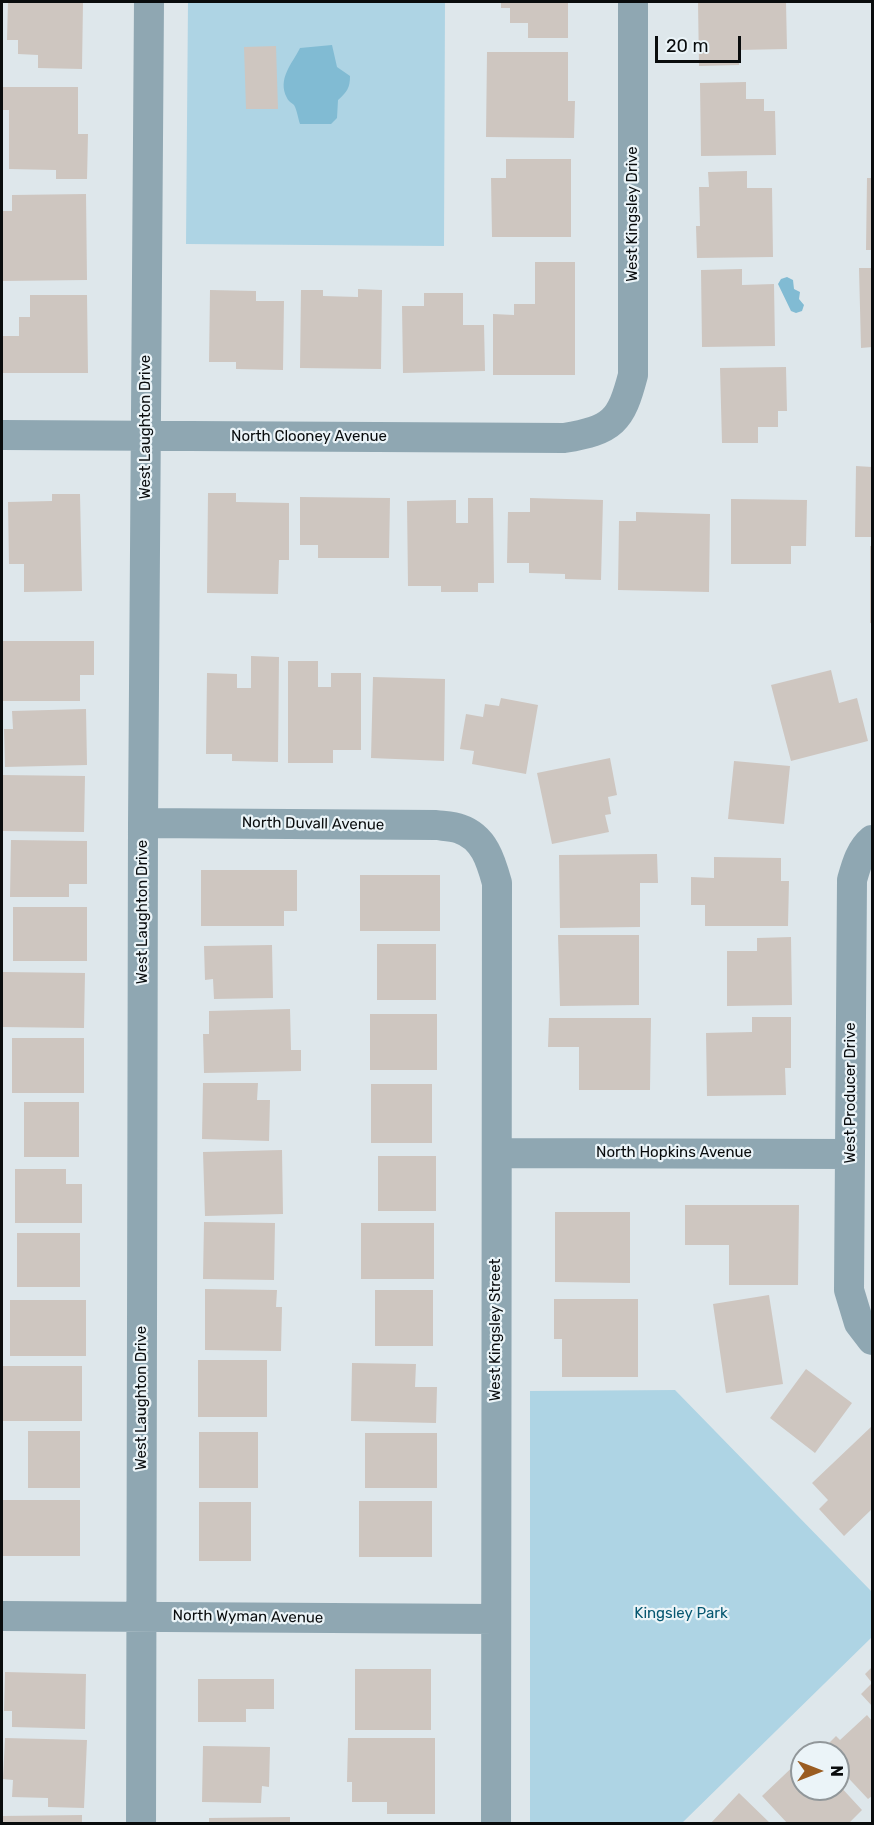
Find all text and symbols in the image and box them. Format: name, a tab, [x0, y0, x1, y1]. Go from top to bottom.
scale bar	[658, 24, 744, 62]
text: 20 m	[666, 35, 708, 57]
street label: West Kingsley Drive	[624, 146, 642, 282]
street label: West Laughton Drive	[137, 355, 155, 499]
street label: North Clooney Avenue	[231, 428, 387, 446]
street label: North Duvall Avenue	[242, 814, 384, 834]
street label: West Laughton Drive	[134, 840, 152, 984]
street label: West Producer Drive	[842, 1022, 860, 1164]
street label: North Hopkins Avenue	[596, 1144, 752, 1162]
street label: West Kingsley Street	[487, 1259, 505, 1401]
street label: West Laughton Drive	[133, 1326, 151, 1470]
park label: Kingsley Park	[634, 1605, 728, 1623]
street label: North Wyman Avenue	[173, 1607, 323, 1627]
north arrow	[790, 1741, 850, 1801]
text: N	[827, 1765, 846, 1777]

